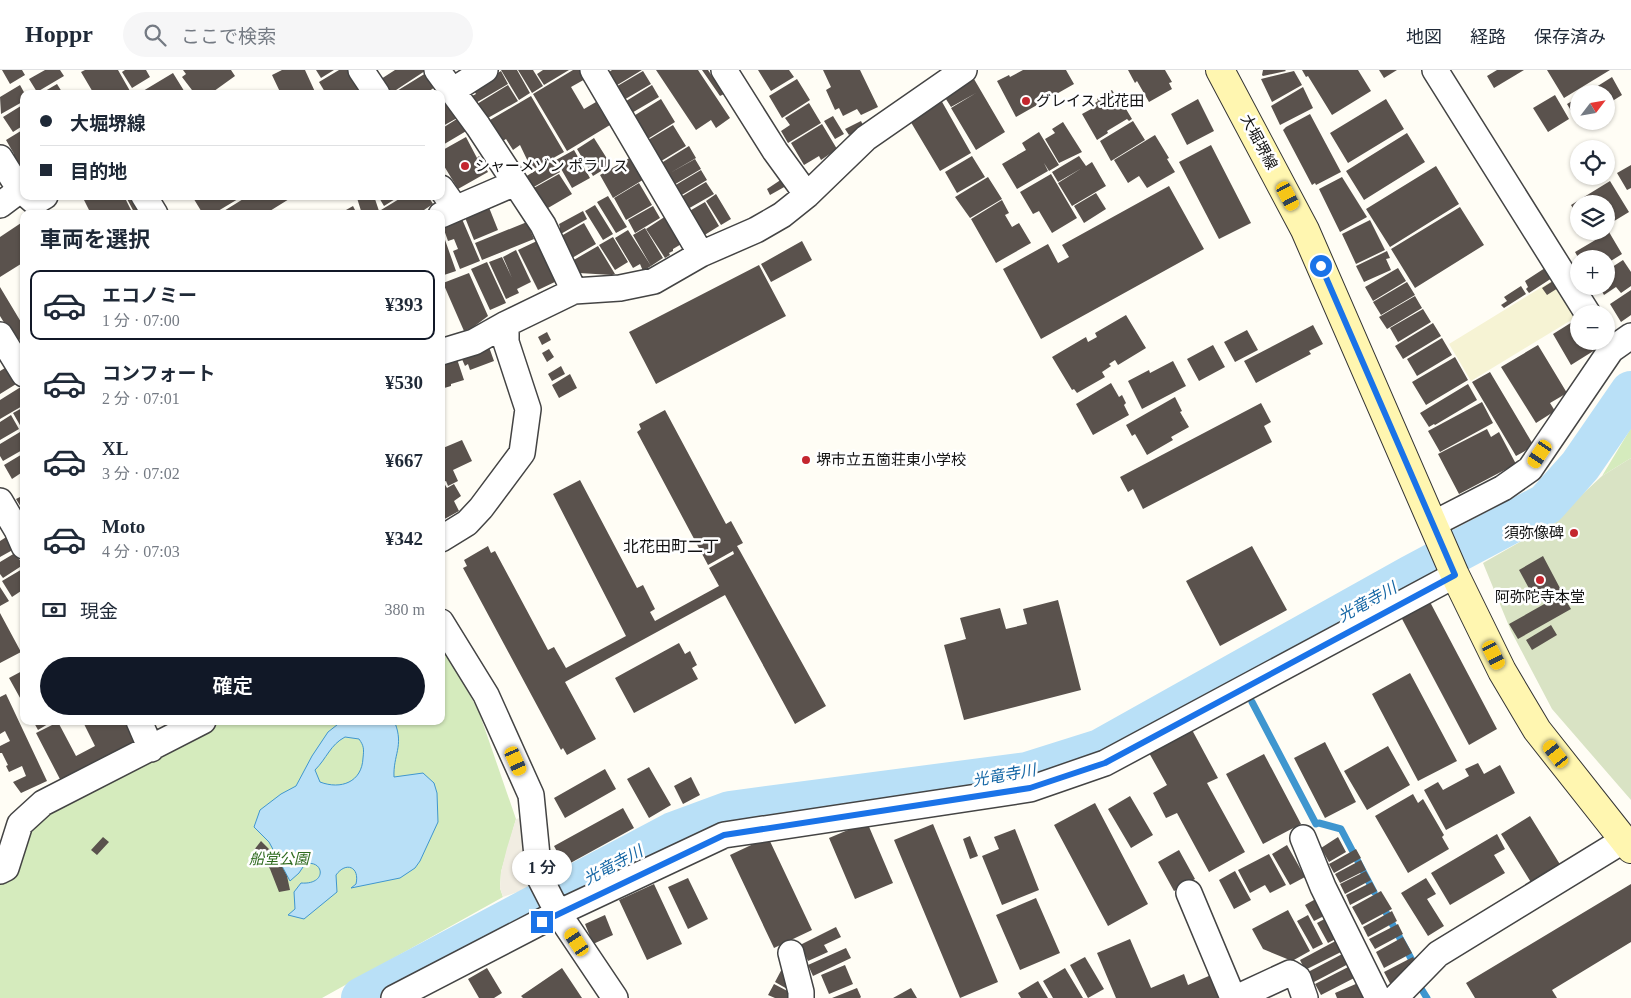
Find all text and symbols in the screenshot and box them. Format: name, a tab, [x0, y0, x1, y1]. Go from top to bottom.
search box	[123, 12, 473, 57]
text: Hoppr	[25, 21, 93, 47]
icon: search	[141, 21, 169, 49]
text: ここで検索	[181, 26, 276, 47]
text: 地図	[1406, 27, 1442, 47]
text: 経路	[1470, 27, 1506, 47]
text: 保存済み	[1534, 27, 1606, 47]
north arrow	[1570, 85, 1615, 130]
map controls	[1570, 85, 1615, 350]
place label: グレイス 北花田	[1036, 92, 1144, 109]
marker: グレイス 北花田	[1020, 95, 1032, 107]
street label: 大堀堺線	[1238, 112, 1280, 172]
text: 大堀堺線	[70, 113, 146, 134]
button: locate	[1570, 140, 1615, 185]
place label: シャーメゾン ポラリス	[475, 158, 628, 174]
marker: シャーメゾン ポラリス	[459, 160, 471, 172]
text: 目的地	[70, 161, 127, 182]
car	[1274, 179, 1301, 213]
button: layers	[1570, 195, 1615, 240]
text: 車両を選択	[40, 227, 150, 252]
button: +	[1570, 250, 1615, 295]
route start	[1310, 255, 1332, 277]
icon: car	[42, 283, 87, 328]
text: エコノミー	[102, 285, 197, 306]
text: ¥393	[385, 294, 423, 315]
button: −	[1570, 305, 1615, 350]
text: 1 分 · 07:00	[102, 312, 180, 329]
icon: car	[42, 361, 87, 406]
text: コンフォート	[102, 363, 215, 384]
text: ¥530	[385, 372, 423, 393]
text: 2 分 · 07:01	[102, 390, 180, 407]
car	[1525, 437, 1554, 471]
text: XL	[102, 438, 128, 459]
icon: car	[42, 439, 87, 484]
text: ¥667	[385, 450, 423, 471]
place label: 堺市立五箇荘東小学校	[816, 452, 966, 468]
marker: 堺市立五箇荘東小学校	[800, 454, 812, 466]
text: 3 分 · 07:02	[102, 465, 180, 482]
text: Moto	[102, 516, 145, 537]
icon: car	[42, 517, 87, 562]
place label: 須弥像碑	[1504, 525, 1564, 541]
marker: 須弥像碑	[1568, 527, 1580, 539]
text: ¥342	[385, 528, 423, 549]
district label: 北花田町二丁	[623, 538, 719, 555]
text: 4 分 · 07:03	[102, 543, 180, 560]
marker: 阿弥陀寺本堂	[1534, 574, 1546, 586]
water label: 光竜寺川	[1335, 578, 1401, 625]
place label: 阿弥陀寺本堂	[1495, 589, 1585, 605]
icon: cash	[40, 596, 68, 624]
text: 現金	[80, 601, 118, 622]
text: 380 m	[385, 601, 425, 618]
car	[1480, 638, 1507, 672]
button: 確定	[40, 657, 425, 715]
car	[1540, 738, 1571, 770]
car	[503, 744, 528, 778]
water label: 光竜寺川	[971, 761, 1039, 789]
water label: 光竜寺川	[581, 842, 647, 888]
callout: 1 分	[512, 850, 572, 884]
park label: 船堂公園	[249, 851, 311, 867]
text: 1 分	[528, 859, 556, 876]
route end	[531, 911, 553, 933]
car	[562, 925, 591, 959]

